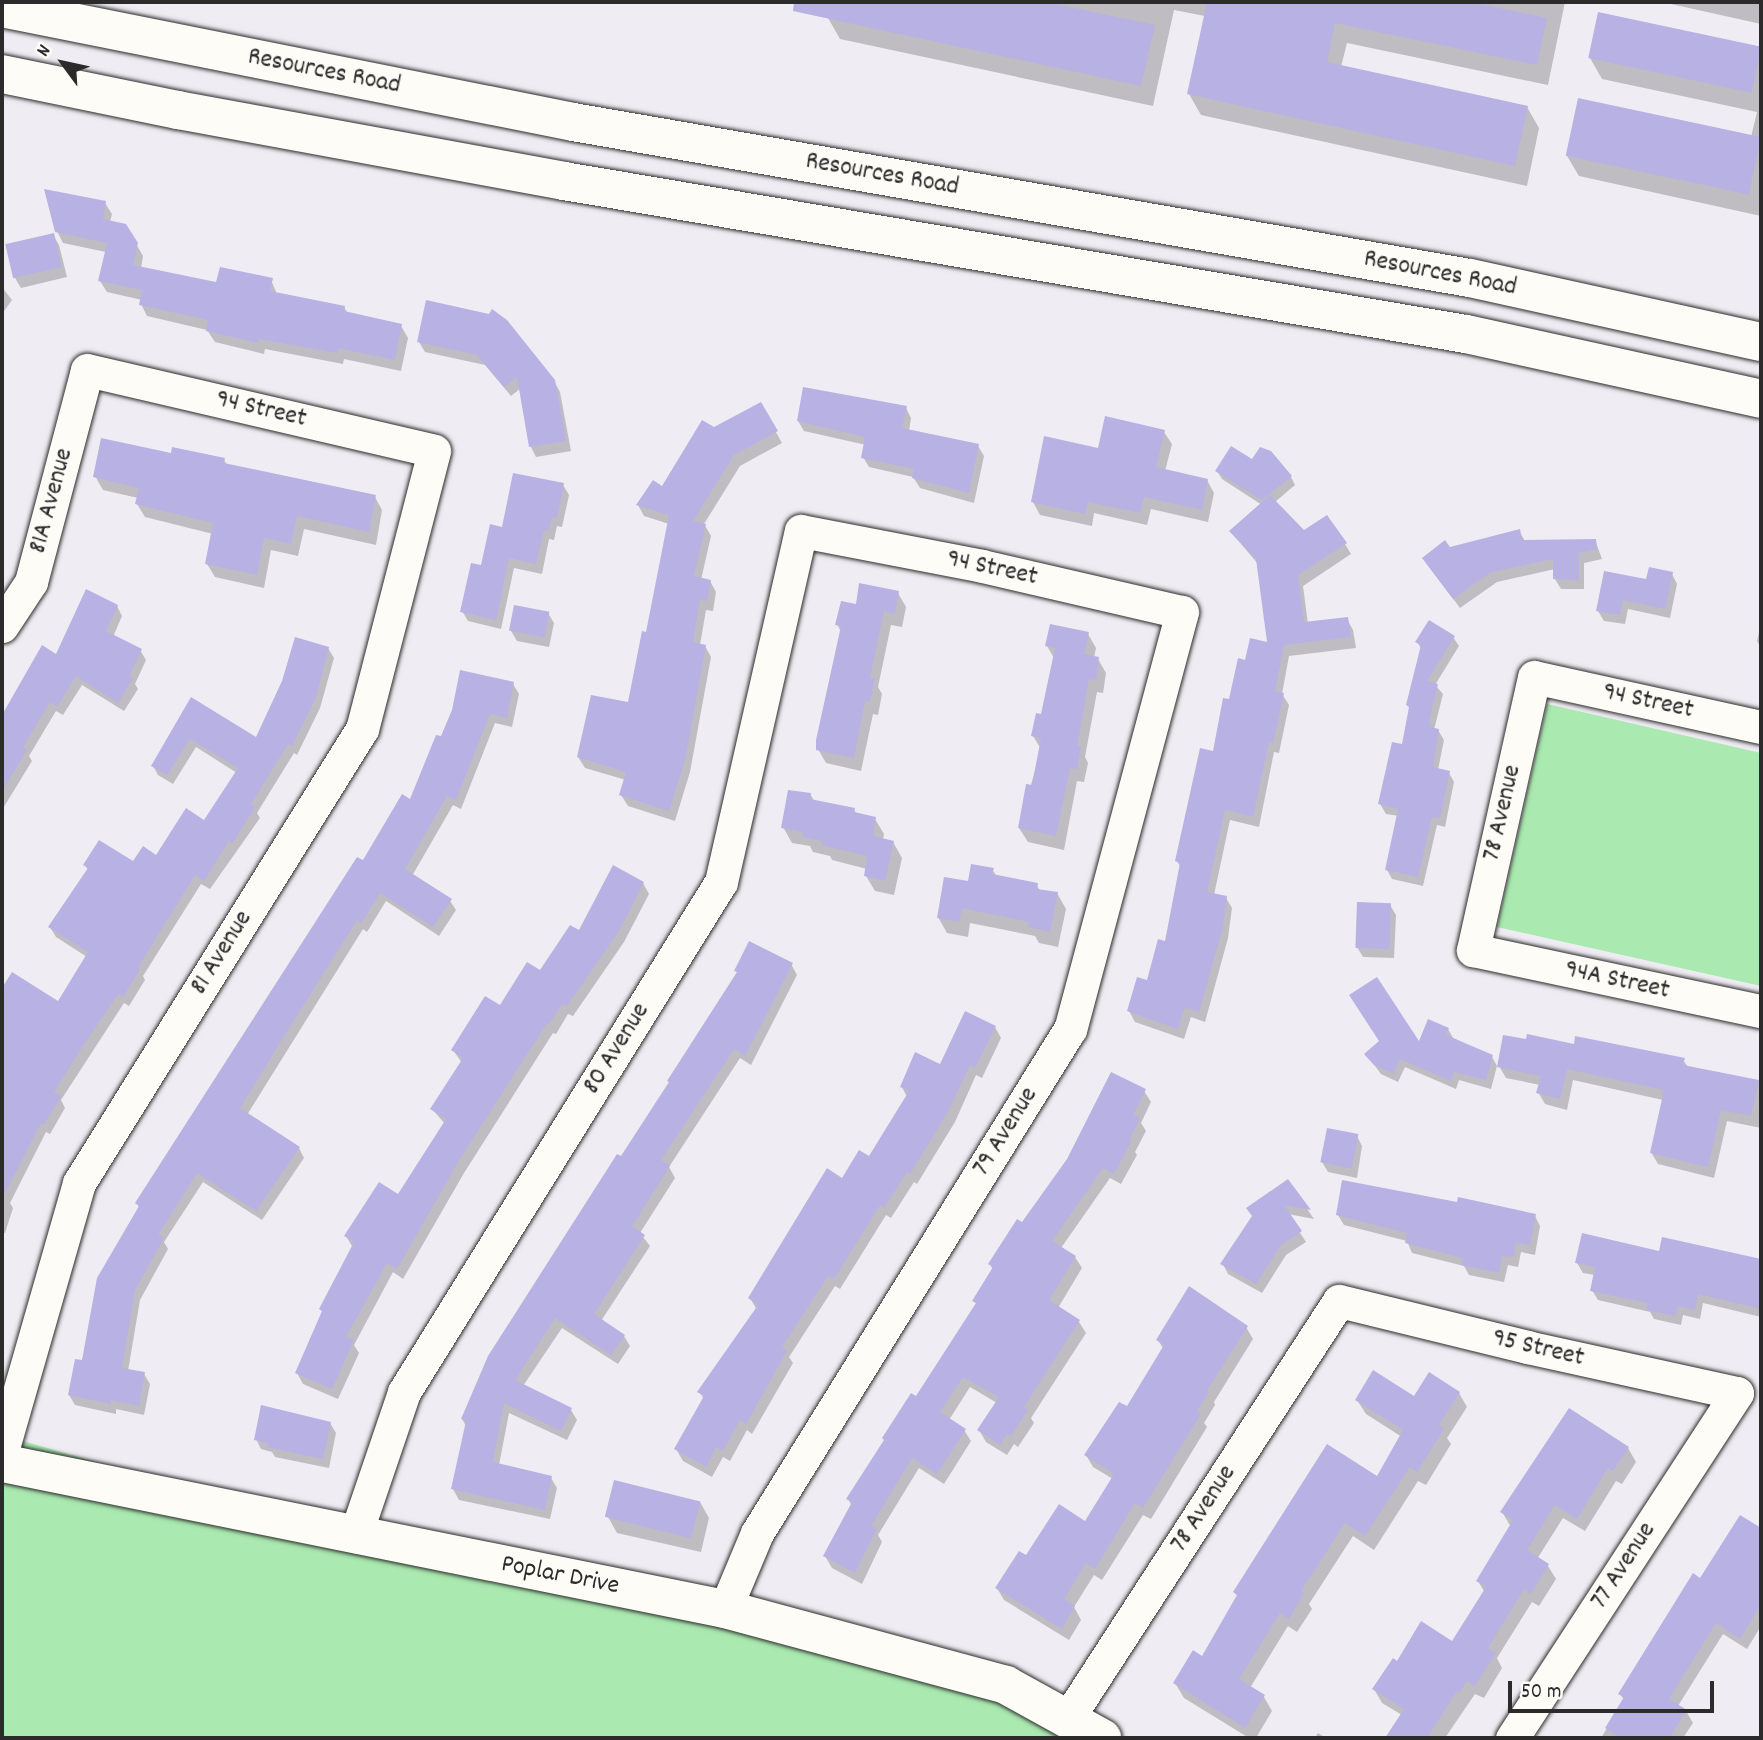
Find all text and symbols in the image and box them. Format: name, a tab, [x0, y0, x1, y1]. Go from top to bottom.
north arrow	[28, 28, 98, 98]
text: N	[31, 40, 59, 63]
street label: Resources Road	[245, 42, 403, 102]
street label: Resources Road	[803, 146, 961, 204]
street label: Resources Road	[1361, 244, 1519, 304]
street label: 94 Street	[213, 384, 309, 436]
street label: 81A Avenue	[23, 445, 81, 557]
street label: 94 Street	[944, 544, 1040, 594]
street label: 94 Street	[1600, 677, 1696, 727]
street label: 78 Avenue	[1477, 762, 1529, 864]
street label: 81 Avenue	[184, 905, 260, 1001]
street label: 94A Street	[1562, 955, 1672, 1007]
street label: 80 Avenue	[577, 998, 657, 1100]
street label: 79 Avenue	[967, 1082, 1045, 1182]
street label: 95 Street	[1489, 1323, 1587, 1375]
street label: 78 Avenue	[1164, 1460, 1244, 1558]
street label: 77 Avenue	[1585, 1517, 1663, 1615]
street label: Poplar Drive	[498, 1549, 622, 1603]
scale bar	[1511, 1666, 1718, 1710]
text: 50 m	[1521, 1678, 1561, 1708]

